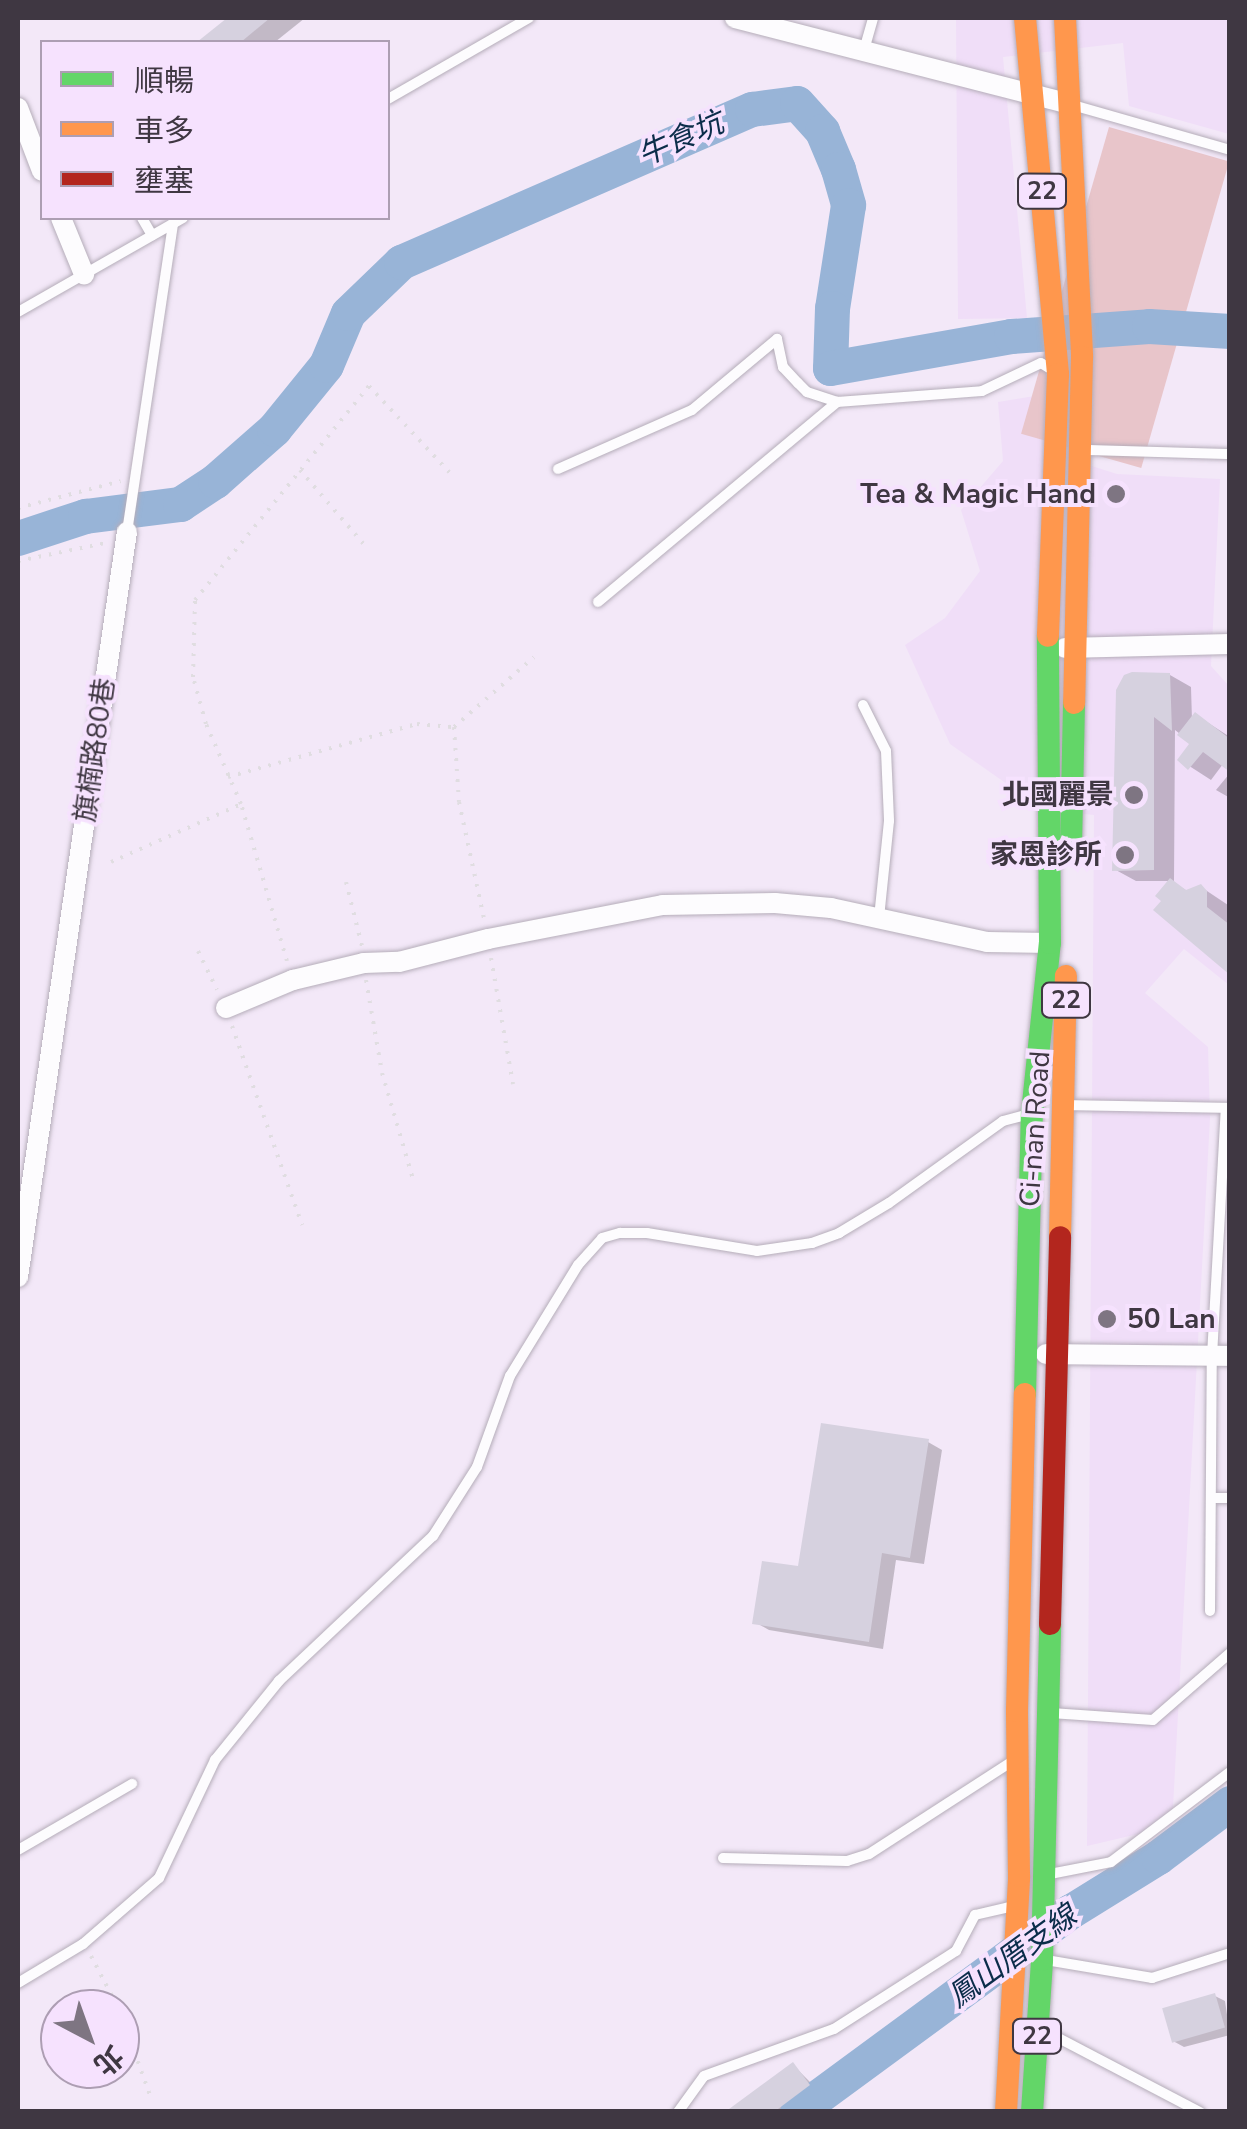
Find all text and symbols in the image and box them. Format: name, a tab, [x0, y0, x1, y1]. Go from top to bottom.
legend	[40, 40, 390, 220]
text: 順暢	[134, 61, 194, 102]
water label: 牛食坑	[633, 105, 729, 175]
text: 車多	[134, 111, 194, 152]
text: 壅塞	[134, 161, 194, 202]
road number: 22	[1017, 171, 1067, 211]
place label: Tea & Magic Hand	[860, 477, 1096, 511]
marker: Tea & Magic Hand	[1105, 483, 1127, 505]
street label: 旗楠路80巷	[68, 676, 122, 824]
place label: 北國麗景	[1002, 778, 1114, 812]
marker: 北國麗景	[1123, 784, 1145, 806]
place label: 家恩診所	[990, 838, 1102, 872]
marker: 家恩診所	[1112, 842, 1138, 868]
road number: 22	[1041, 980, 1091, 1020]
street label: Ci-nan Road	[1013, 1050, 1057, 1208]
place label: 50 Lan	[1127, 1302, 1216, 1336]
marker: 50 Lan	[1096, 1308, 1118, 1330]
water label: 鳳山厝支線	[942, 1898, 1084, 2016]
north arrow	[40, 1989, 140, 2089]
road number: 22	[1012, 2016, 1062, 2056]
text: 北	[85, 2037, 131, 2084]

